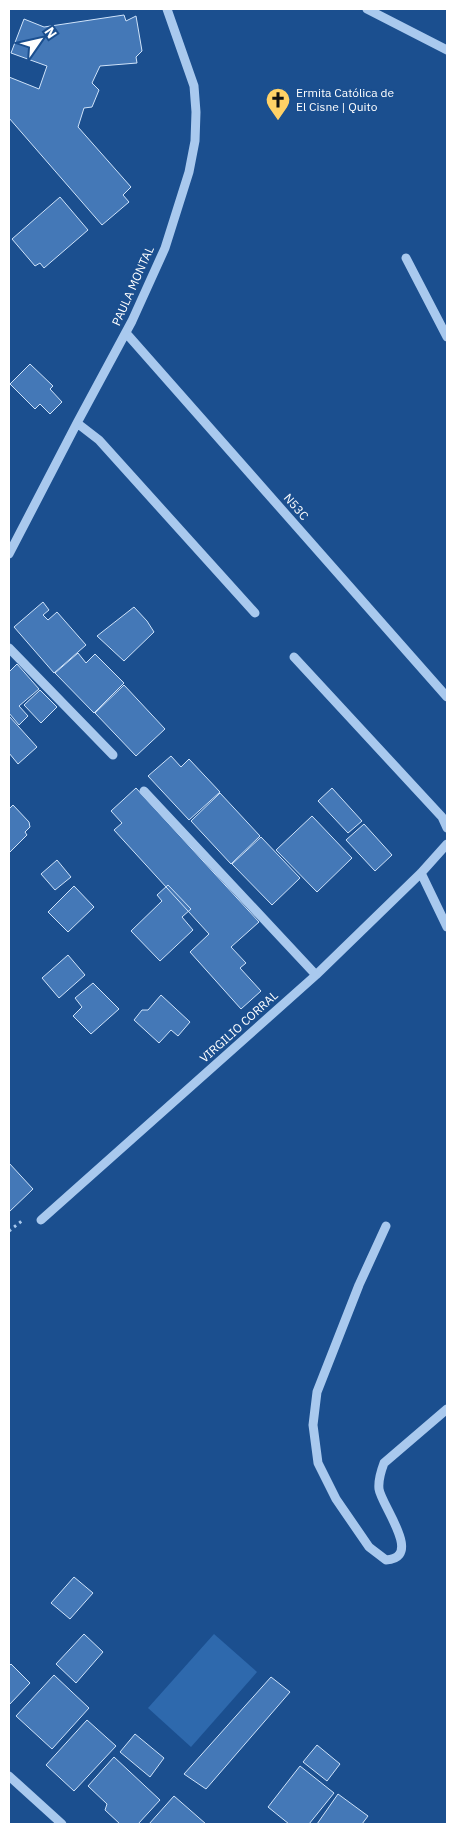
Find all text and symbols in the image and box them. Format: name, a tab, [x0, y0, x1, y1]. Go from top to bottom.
north arrow	[15, 15, 65, 65]
text: N	[40, 23, 61, 42]
place label: Ermita Católica de El Cisne | Quito	[296, 85, 395, 114]
church icon: Ermita Católica de El Cisne | Quito	[265, 87, 291, 121]
street label: PAULA MONTAL	[108, 244, 157, 328]
street label: N53C	[281, 490, 312, 523]
street label: VIRGILIO CORRAL	[197, 988, 281, 1066]

